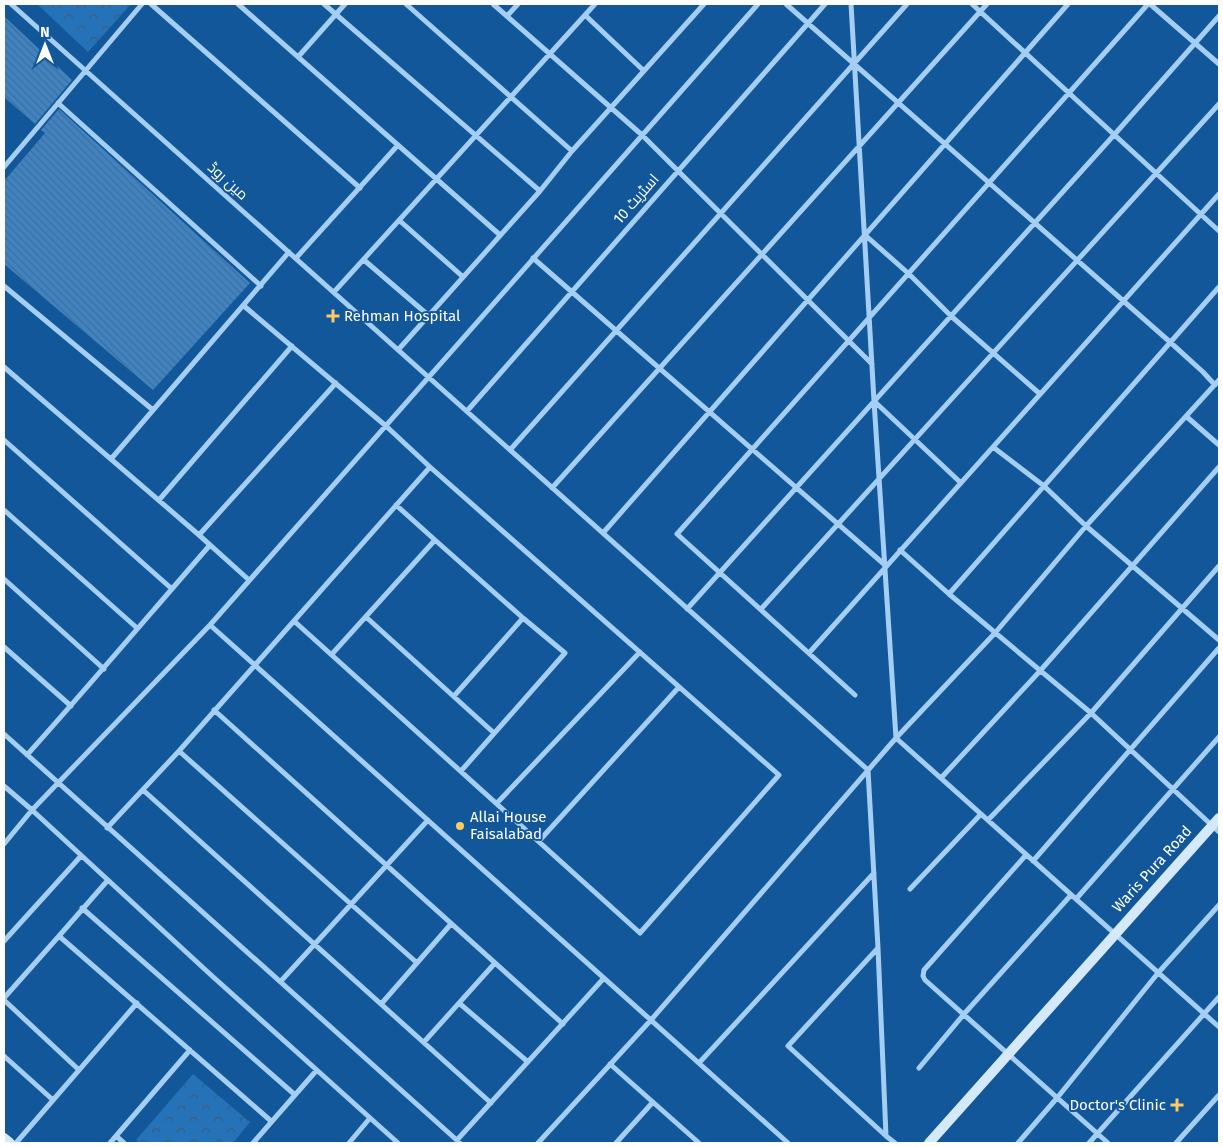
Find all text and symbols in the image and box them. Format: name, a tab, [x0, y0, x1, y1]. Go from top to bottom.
north arrow	[20, 20, 70, 70]
text: N	[40, 24, 50, 41]
street label: مین روڈ	[204, 158, 252, 204]
street label: اسٹریٹ 10	[609, 170, 663, 228]
place label: Rehman Hospital	[344, 307, 461, 325]
marker: Rehman Hospital	[326, 309, 340, 323]
place label: Allai House Faisalabad	[470, 808, 547, 843]
marker: Allai House Faisalabad	[454, 820, 466, 832]
street label: Waris Pura Road	[1108, 822, 1196, 916]
place label: Doctor's Clinic	[1069, 1096, 1166, 1114]
marker: Doctor's Clinic	[1170, 1098, 1184, 1112]

